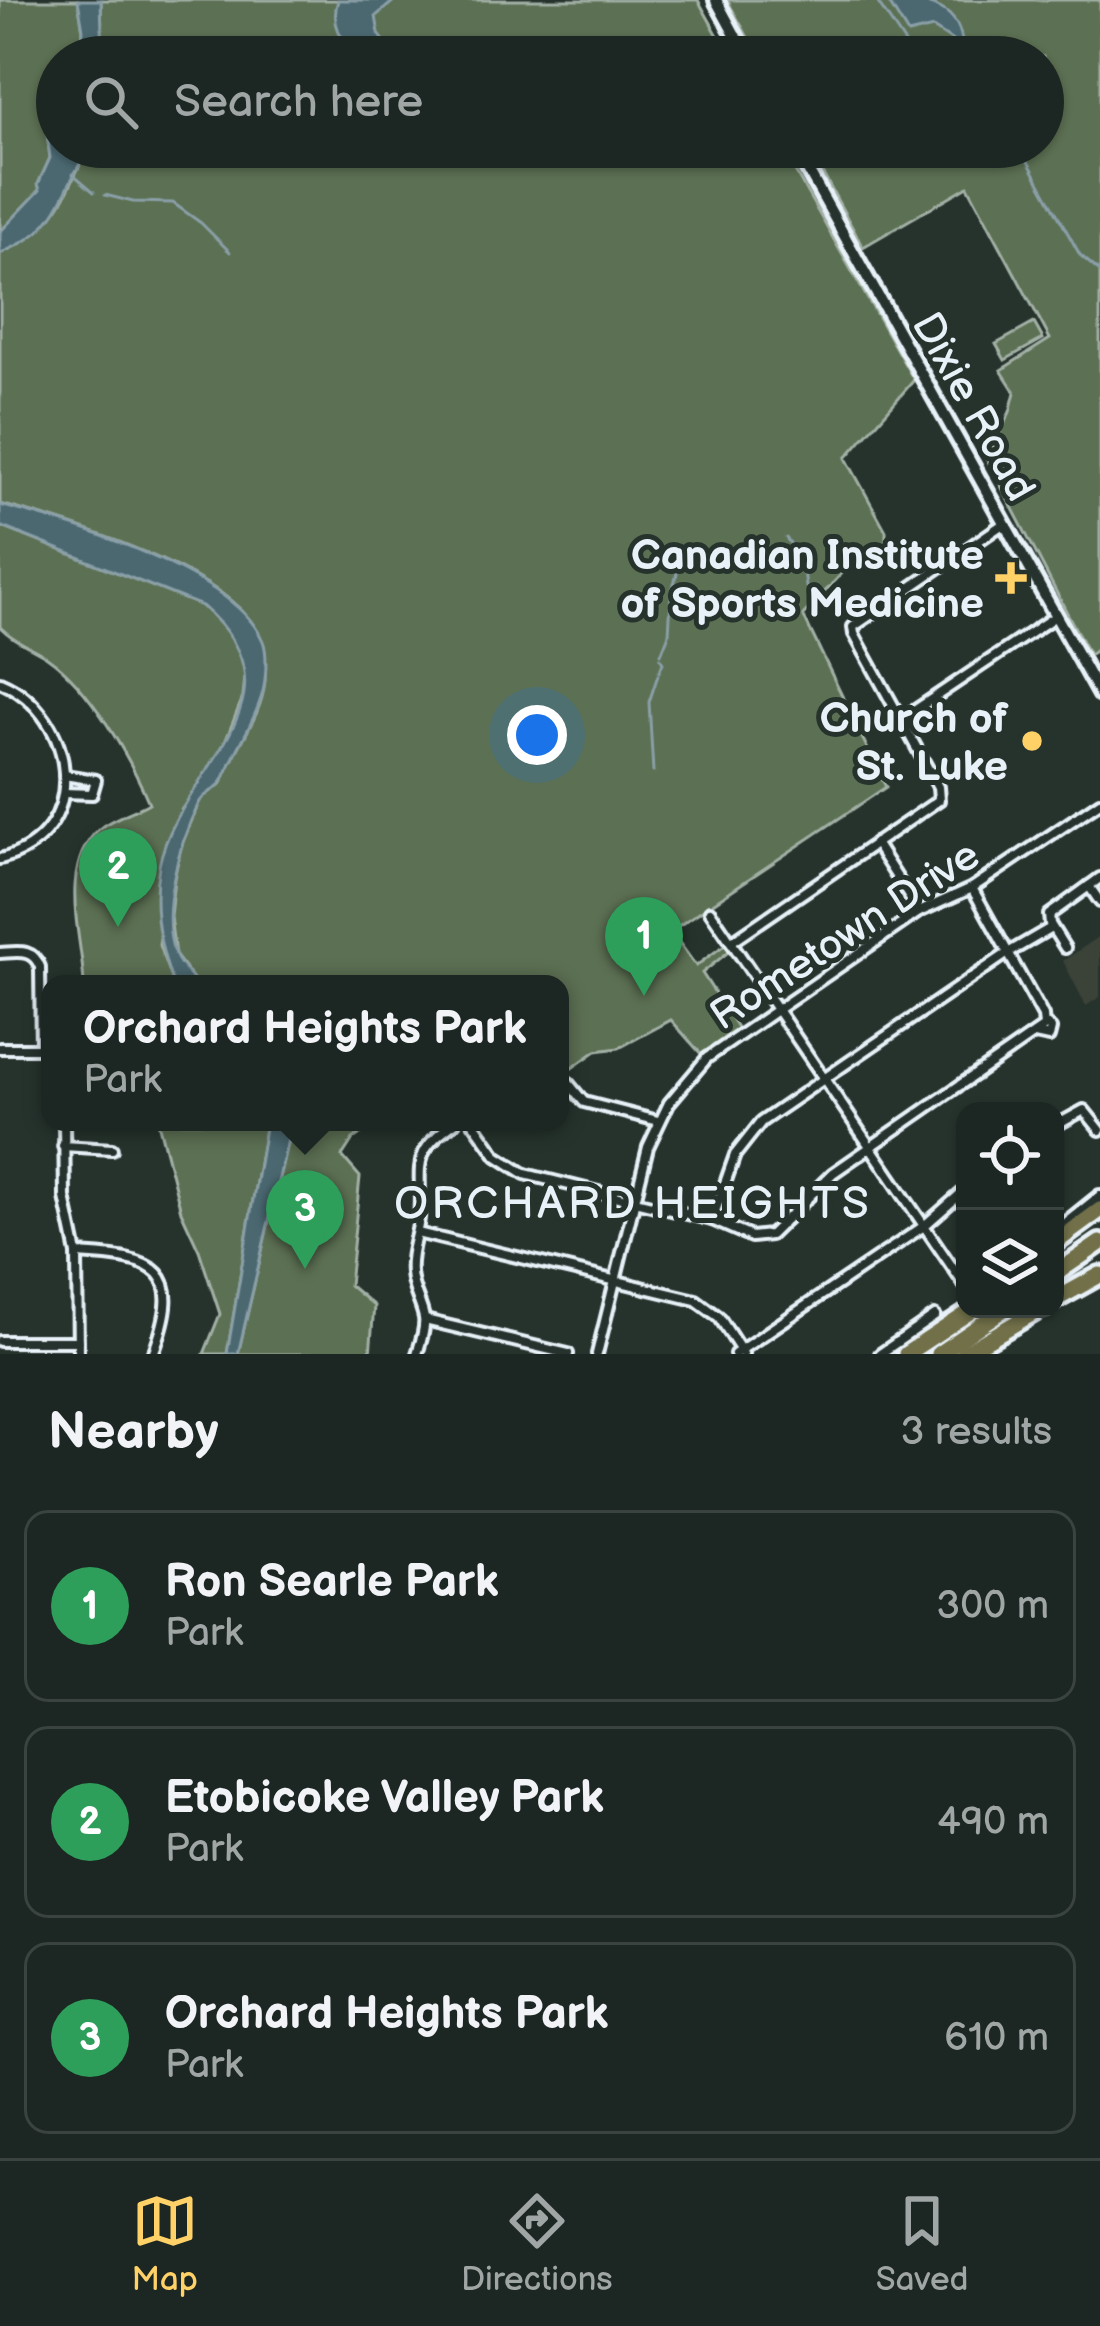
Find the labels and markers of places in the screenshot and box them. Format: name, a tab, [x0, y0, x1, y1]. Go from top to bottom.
place label: Canadian Institute of Sports Medicine	[620, 531, 984, 630]
marker: Canadian Institute of Sports Medicine	[995, 562, 1027, 594]
place label: Church of St. Luke	[820, 694, 1009, 793]
marker: Church of St. Luke	[1019, 728, 1045, 754]
pin: 2	[79, 828, 157, 927]
pin: 1	[605, 897, 683, 996]
pin: 3	[266, 1170, 344, 1269]

